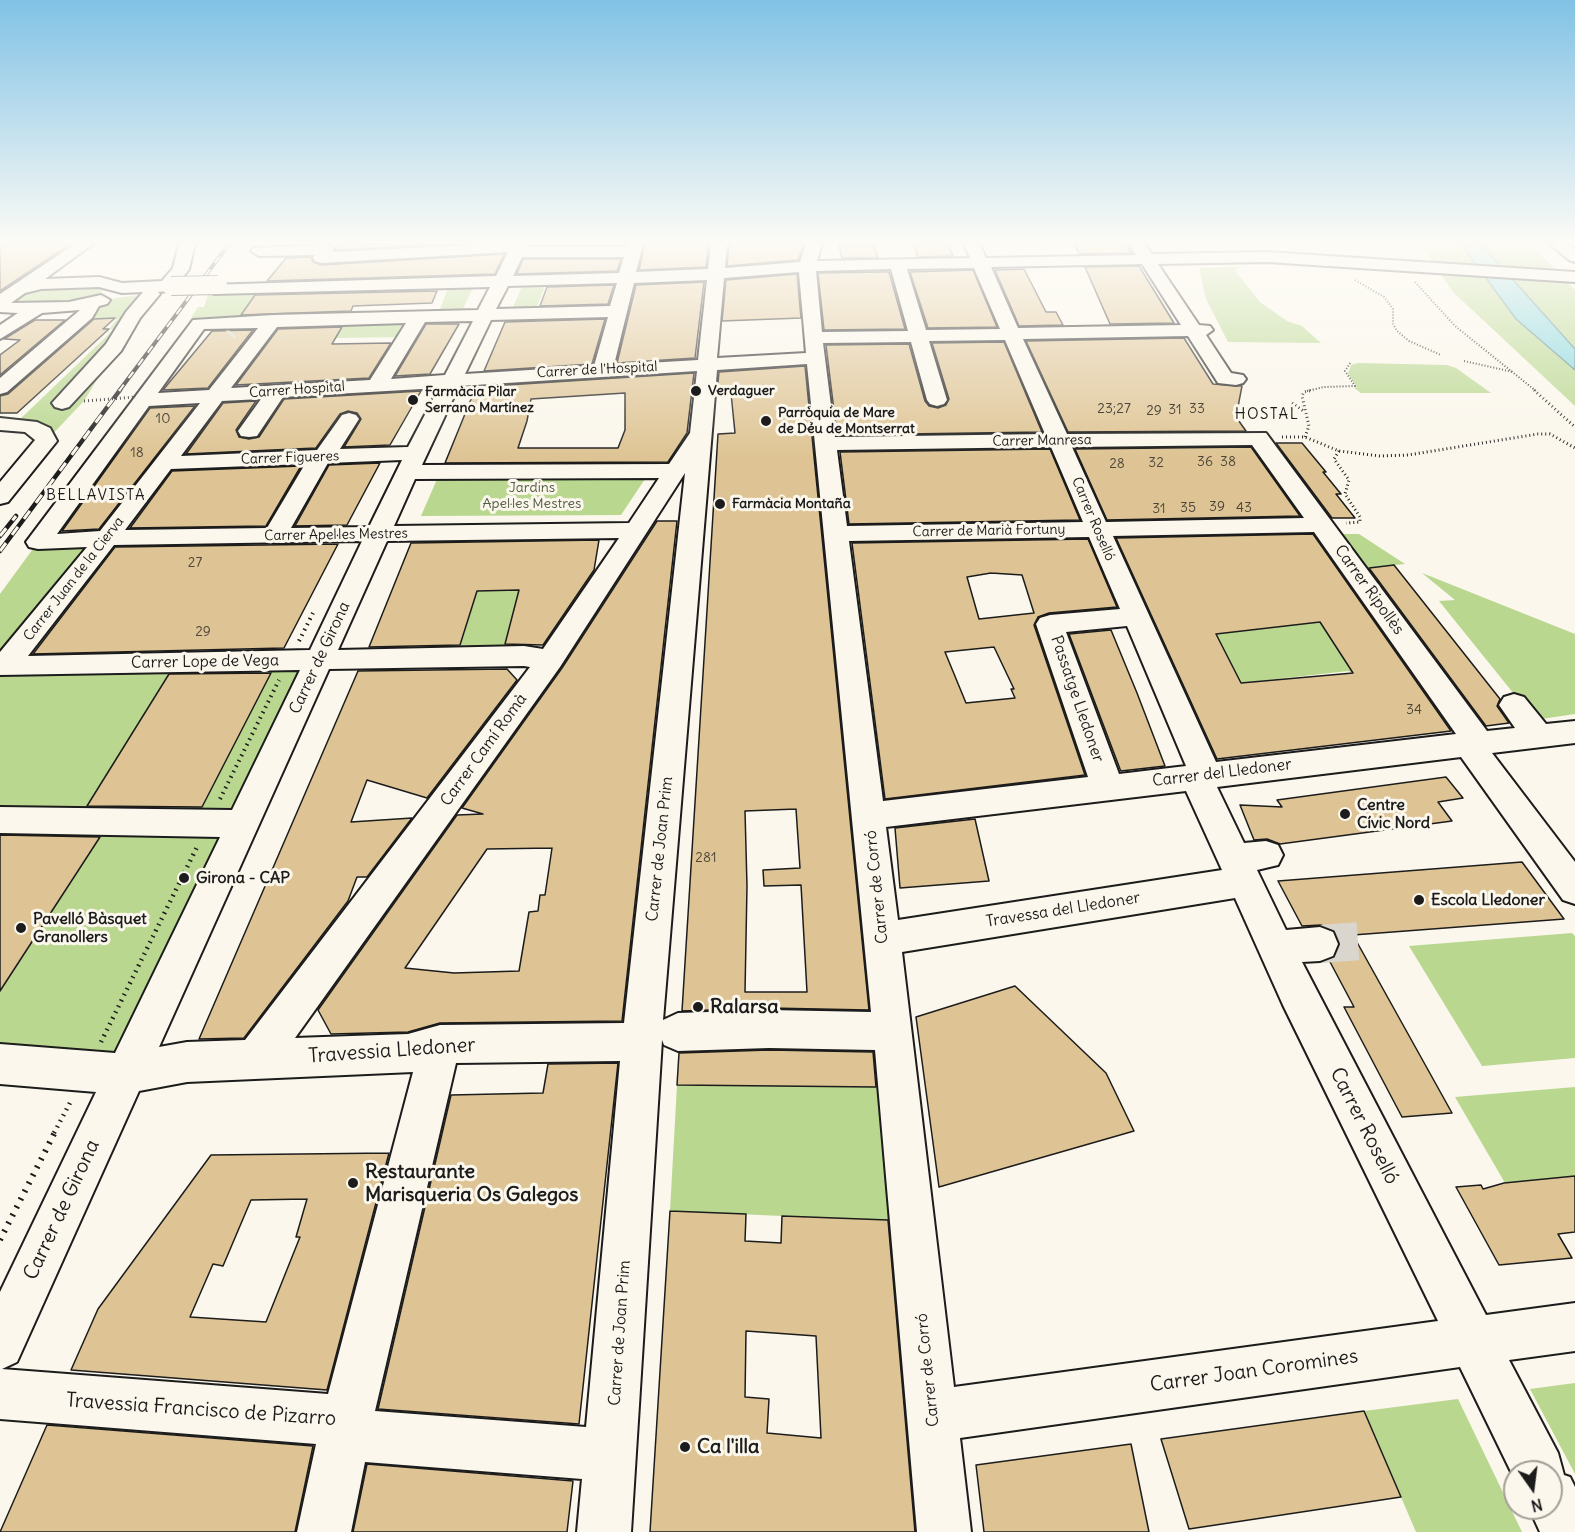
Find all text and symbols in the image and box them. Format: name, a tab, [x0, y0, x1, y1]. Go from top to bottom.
street label: Carrer de l'Hospital	[536, 358, 658, 382]
street label: Carrer Hospital	[249, 378, 345, 402]
place label: Verdaguer	[708, 383, 775, 399]
place label: Farmàcia Pilar Serrano Martínez	[425, 384, 534, 416]
marker: Verdaguer	[689, 384, 703, 398]
marker: Farmàcia Pilar Serrano Martínez	[406, 393, 420, 407]
house number: 23;27	[1097, 401, 1131, 417]
house number: 33	[1189, 401, 1205, 417]
house number: 31	[1168, 402, 1182, 418]
house number: 29	[1146, 403, 1162, 419]
place label: Parròquia de Mare de Déu de Montserrat	[778, 405, 915, 437]
district label: HOSTAL	[1235, 406, 1299, 424]
house number: 10	[156, 411, 170, 427]
marker: Parròquia de Mare de Déu de Montserrat	[759, 414, 773, 428]
street label: Carrer Manresa	[992, 432, 1092, 450]
house number: 18	[130, 445, 144, 461]
street label: Carrer Figueres	[241, 448, 339, 468]
house number: 36	[1197, 454, 1213, 470]
house number: 38	[1220, 454, 1236, 470]
house number: 32	[1148, 455, 1164, 471]
house number: 28	[1109, 456, 1125, 472]
street label: Carrer Roselló	[1068, 475, 1118, 563]
park label: Jardins Apel·les Mestres	[483, 480, 581, 512]
district label: BELLAVISTA	[46, 487, 146, 505]
place label: Farmàcia Montaña	[732, 496, 851, 512]
marker: Farmàcia Montaña	[713, 497, 727, 511]
house number: 39	[1209, 499, 1225, 515]
house number: 35	[1180, 500, 1196, 516]
house number: 43	[1236, 500, 1252, 516]
house number: 31	[1152, 501, 1166, 517]
street label: Carrer Juan de la Cierva	[20, 513, 128, 645]
street label: Carrer de Marià Fortuny	[912, 521, 1066, 541]
street label: Carrer Apel·les Mestres	[264, 525, 408, 545]
street label: Carrer Ripollès	[1330, 541, 1408, 639]
house number: 27	[188, 555, 202, 571]
street label: Carrer de Girona	[286, 599, 354, 717]
house number: 29	[195, 624, 211, 640]
street label: Passatge Lledoner	[1046, 633, 1108, 765]
street label: Carrer Lope de Vega	[131, 651, 279, 673]
street label: Carrer Camí Romà	[437, 690, 531, 810]
house number: 34	[1406, 702, 1422, 718]
street label: Carrer del Lledoner	[1151, 755, 1293, 791]
street label: Carrer de Joan Prim	[643, 775, 677, 923]
place label: Centre Cívic Nord	[1357, 795, 1430, 833]
marker: Centre Cívic Nord	[1338, 807, 1352, 821]
street label: Carrer de Corró	[861, 829, 893, 945]
house number: 281	[695, 850, 717, 866]
place label: Girona - CAP	[196, 868, 290, 888]
marker: Girona - CAP	[177, 871, 191, 885]
street label: Travessa del Lledoner	[985, 888, 1141, 932]
place label: Escola Lledoner	[1431, 890, 1545, 910]
marker: Escola Lledoner	[1412, 893, 1426, 907]
place label: Pavelló Bàsquet Granollers	[33, 909, 147, 947]
marker: Pavelló Bàsquet Granollers	[14, 921, 28, 935]
place label: Ralarsa	[710, 995, 779, 1019]
marker: Ralarsa	[691, 1000, 705, 1014]
street label: Travessia Lledoner	[308, 1033, 476, 1069]
street label: Carrer Roselló	[1324, 1064, 1404, 1188]
street label: Carrer de Girona	[19, 1136, 105, 1284]
place label: Restaurante Marisqueria Os Galegos	[365, 1160, 578, 1207]
marker: Restaurante Marisqueria Os Galegos	[346, 1176, 360, 1190]
street label: Carrer de Joan Prim	[605, 1260, 635, 1406]
street label: Carrer de Corró	[912, 1312, 944, 1428]
street label: Carrer Joan Coromines	[1148, 1345, 1360, 1397]
street label: Travessia Francisco de Pizarro	[65, 1389, 337, 1431]
place label: Ca l'illa	[697, 1435, 759, 1459]
marker: Ca l'illa	[678, 1440, 692, 1454]
north arrow	[1503, 1460, 1563, 1520]
text: N	[1529, 1494, 1545, 1517]

